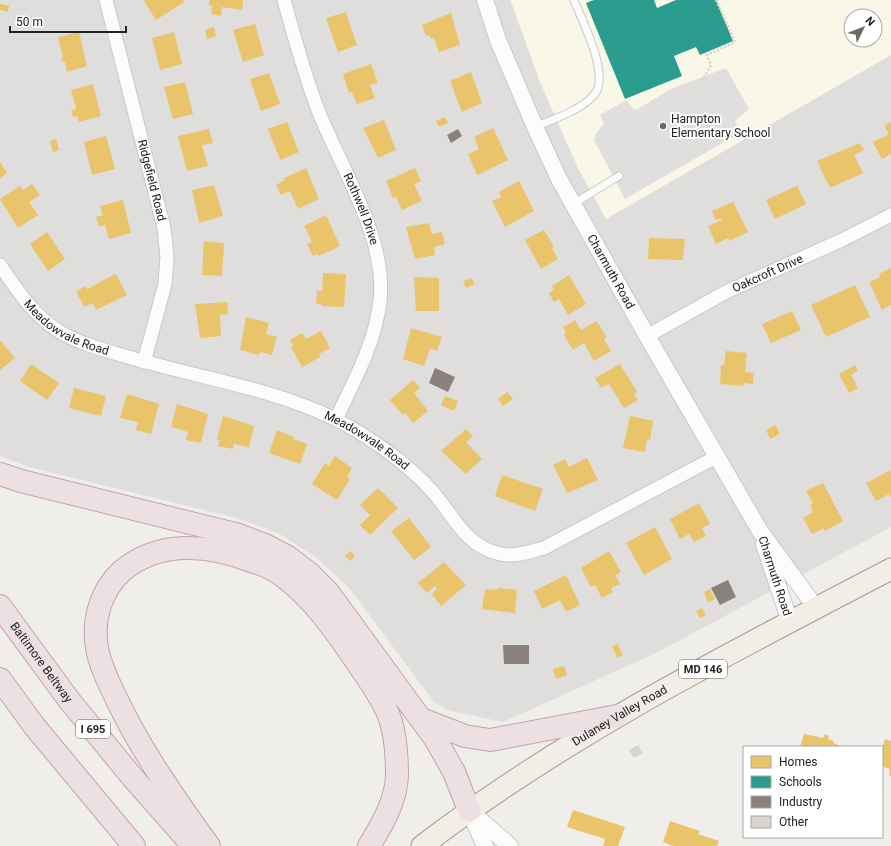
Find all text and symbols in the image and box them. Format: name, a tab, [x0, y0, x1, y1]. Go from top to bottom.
scale bar	[10, 8, 126, 34]
north arrow	[843, 8, 883, 48]
text: N	[863, 14, 878, 29]
text: 50 m	[16, 15, 43, 29]
place label: Hampton Elementary School	[671, 112, 771, 140]
marker: Hampton Elementary School	[658, 121, 668, 131]
street label: Ridgefield Road	[135, 138, 169, 222]
street label: Rothwell Drive	[340, 171, 381, 246]
street label: Charmuth Road	[584, 232, 637, 311]
street label: Oakcroft Drive	[730, 251, 805, 295]
street label: Meadowvale Road	[21, 297, 111, 358]
street label: Meadowvale Road	[322, 408, 412, 473]
street label: Charmuth Road	[755, 534, 795, 618]
street label: Baltimore Beltway	[7, 619, 76, 706]
road number: MD 146	[679, 660, 727, 678]
street label: Dulaney Valley Road	[570, 682, 670, 749]
road number: I 695	[76, 720, 110, 738]
legend	[743, 746, 883, 838]
text: Homes	[779, 755, 817, 769]
text: Schools	[779, 775, 822, 789]
text: Industry	[779, 795, 823, 809]
text: Other	[779, 815, 808, 829]

